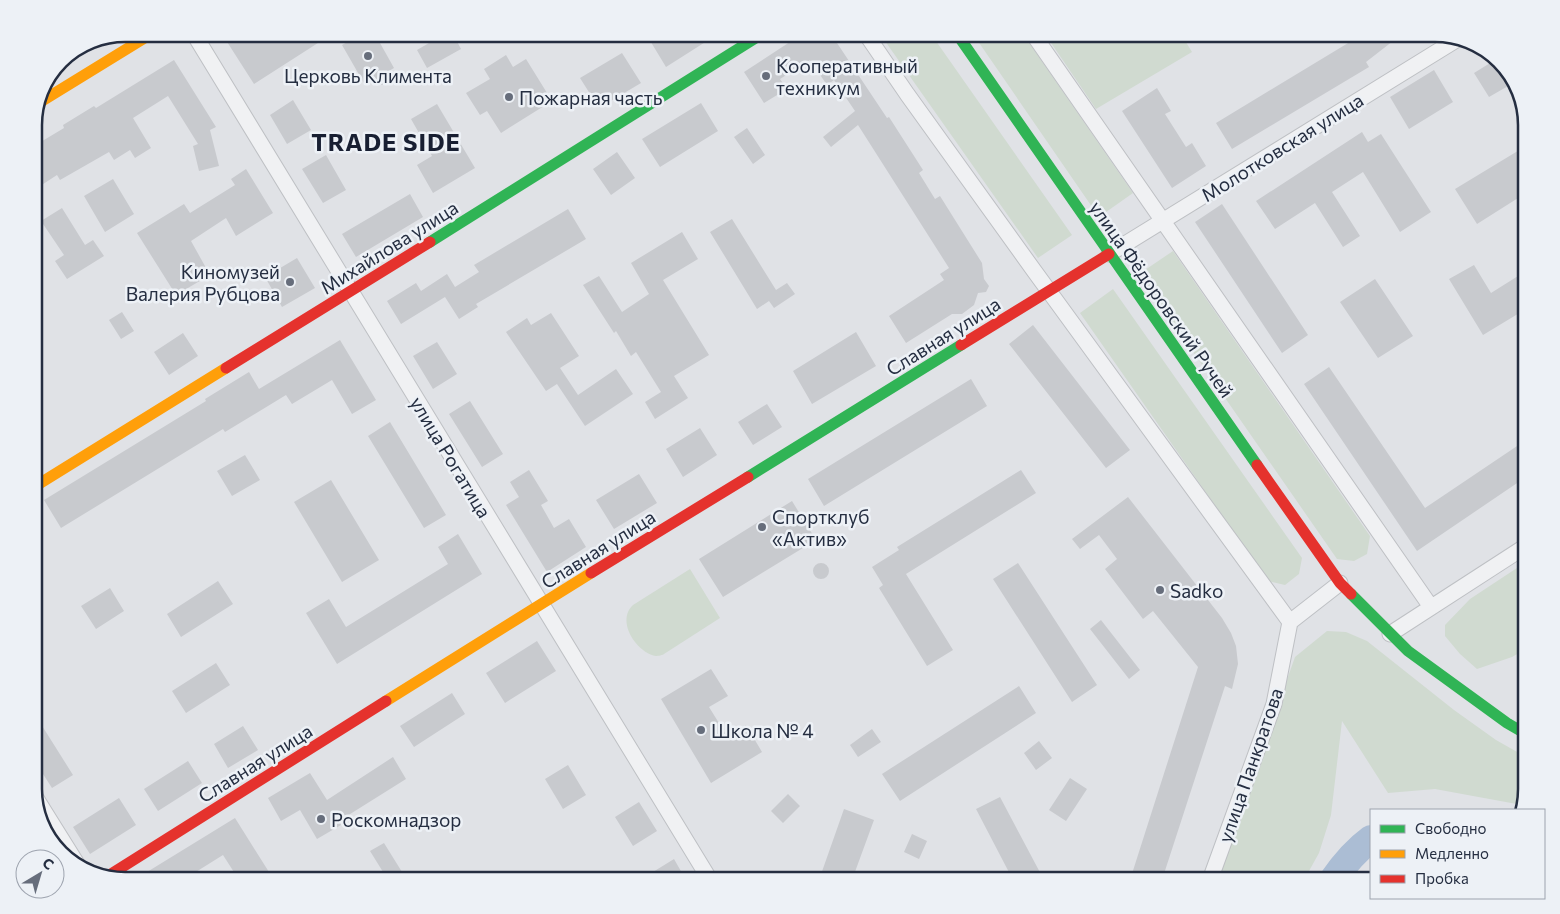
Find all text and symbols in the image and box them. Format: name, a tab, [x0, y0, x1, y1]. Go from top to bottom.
marker: Церковь Климента	[362, 50, 374, 62]
place label: Кооперативный техникум	[776, 54, 918, 99]
place label: Церковь Климента	[284, 64, 452, 87]
marker: Кооперативный техникум	[760, 70, 772, 82]
place label: Пожарная часть	[519, 86, 663, 109]
street label: Молотковская улица	[1197, 88, 1367, 206]
marker: Пожарная часть	[503, 91, 515, 103]
district label: TRADE SIDE	[311, 127, 461, 156]
street label: Михайлова улица	[316, 195, 462, 299]
street label: улица Фёдоровский Ручей	[1085, 196, 1239, 402]
place label: Киномузей Валерия Рубцова	[126, 260, 280, 305]
marker: Киномузей Валерия Рубцова	[284, 276, 296, 288]
street label: Славная улица	[882, 292, 1004, 380]
street label: улица Рогатица	[406, 392, 496, 522]
street label: Славная улица	[537, 505, 659, 593]
place label: Спортклуб «Актив»	[772, 505, 870, 550]
marker: Спортклуб «Актив»	[756, 521, 768, 533]
place label: Sadko	[1170, 579, 1223, 602]
marker: Sadko	[1154, 584, 1166, 596]
street label: улица Панкратова	[1213, 685, 1287, 845]
street label: Славная улица	[194, 719, 316, 807]
place label: Школа № 4	[711, 719, 814, 742]
marker: Школа № 4	[695, 724, 707, 736]
place label: Роскомнадзор	[331, 808, 461, 831]
legend	[1370, 809, 1545, 899]
marker: Роскомнадзор	[315, 813, 327, 825]
text: Свободно	[1415, 819, 1486, 837]
text: Медленно	[1415, 844, 1489, 862]
north arrow	[15, 849, 65, 899]
text: С	[39, 854, 57, 873]
text: Пробка	[1415, 869, 1469, 887]

